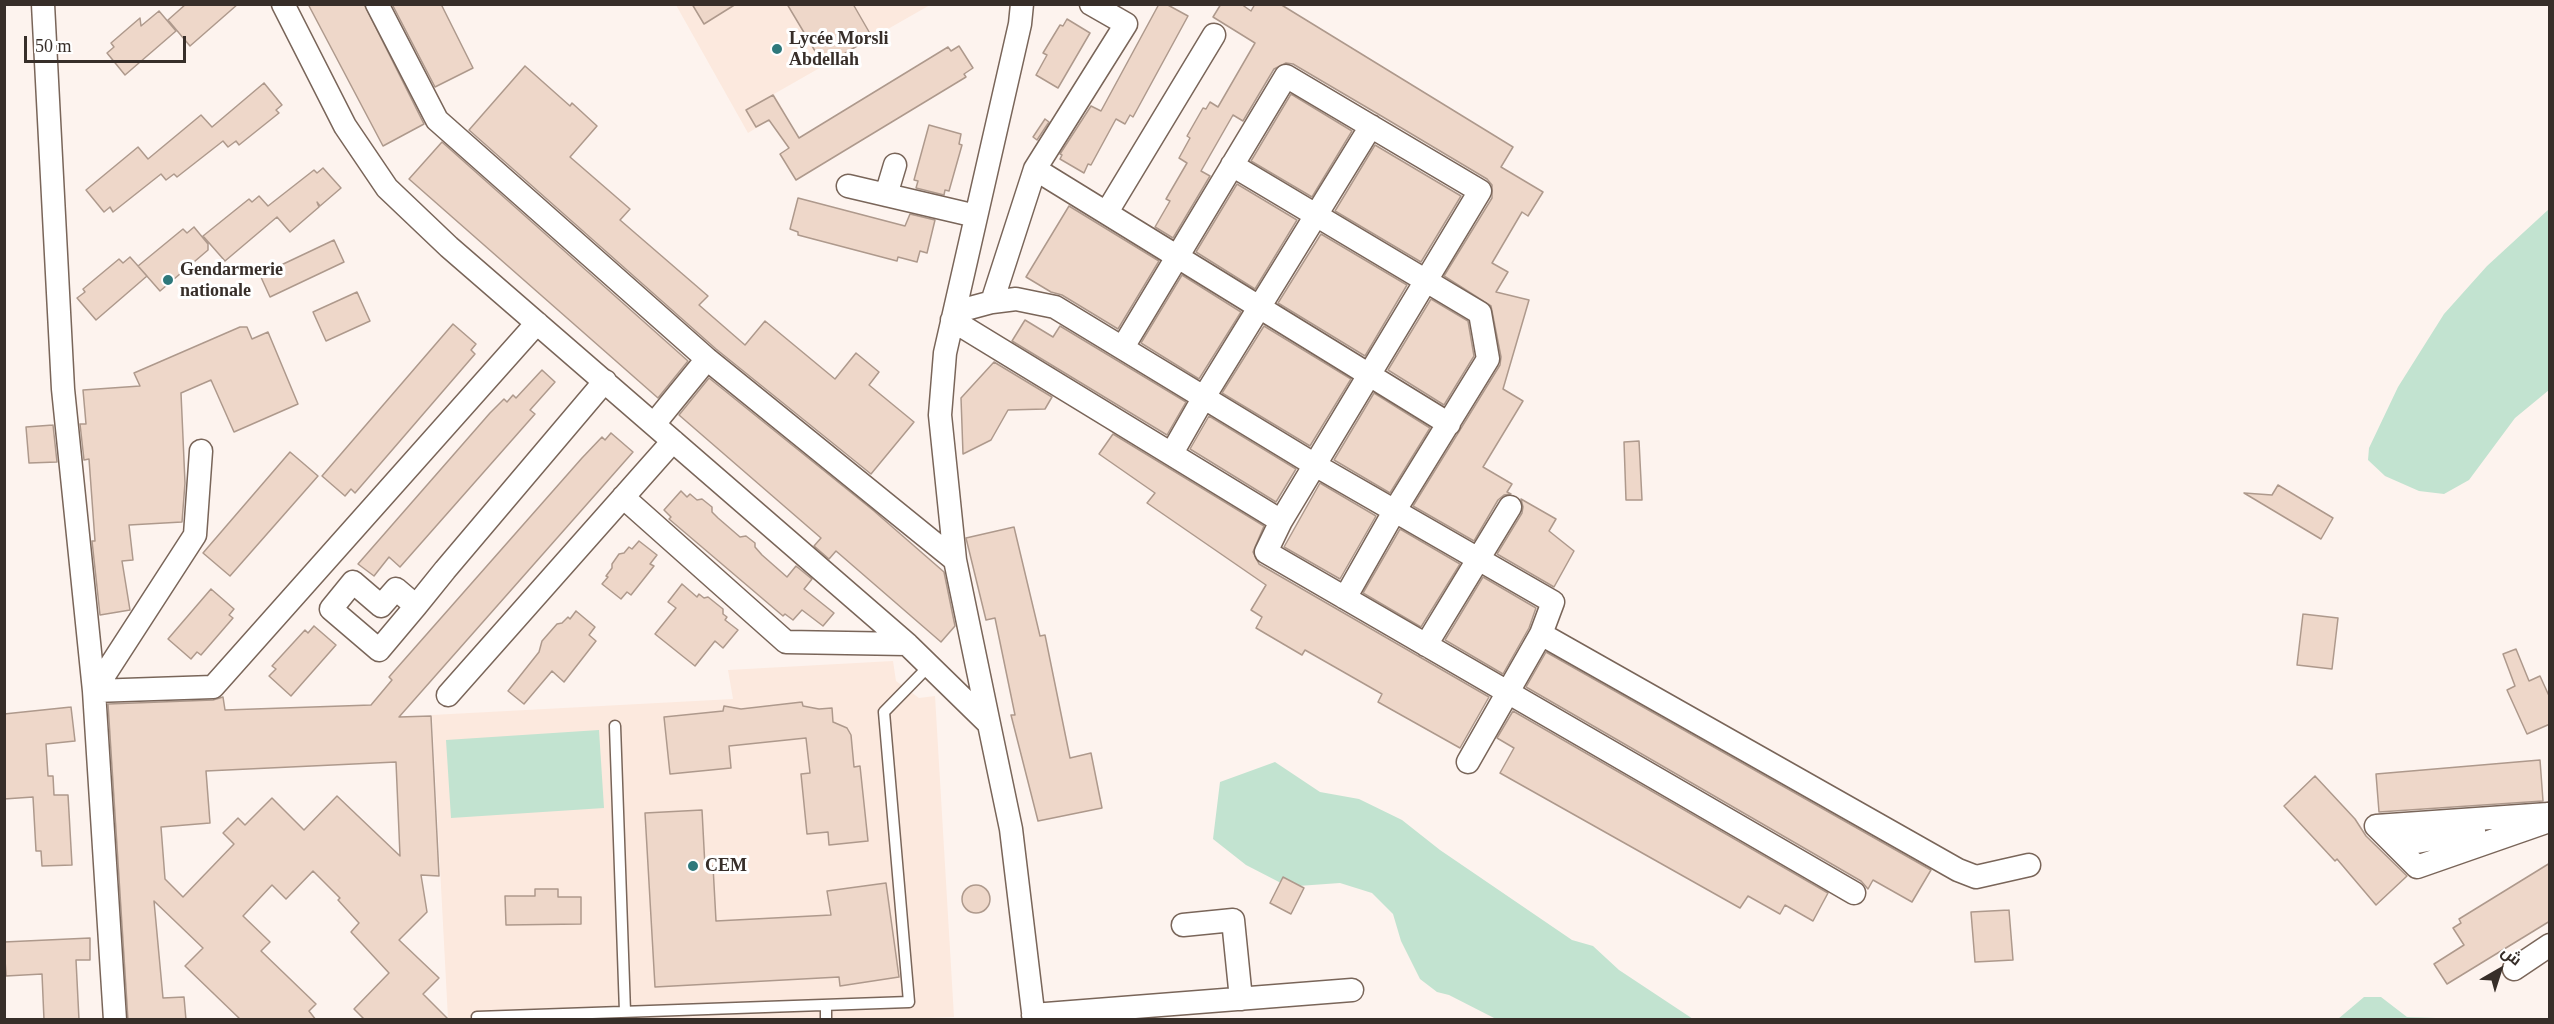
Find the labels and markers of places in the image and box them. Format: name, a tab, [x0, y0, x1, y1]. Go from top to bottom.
place label: Lycée Morsli Abdellah	[789, 28, 888, 70]
marker: Lycée Morsli Abdellah	[770, 42, 784, 56]
place label: Gendarmerie nationale	[180, 259, 283, 302]
marker: Gendarmerie nationale	[161, 273, 175, 287]
place label: CEM	[705, 855, 747, 877]
marker: CEM	[686, 859, 700, 873]

